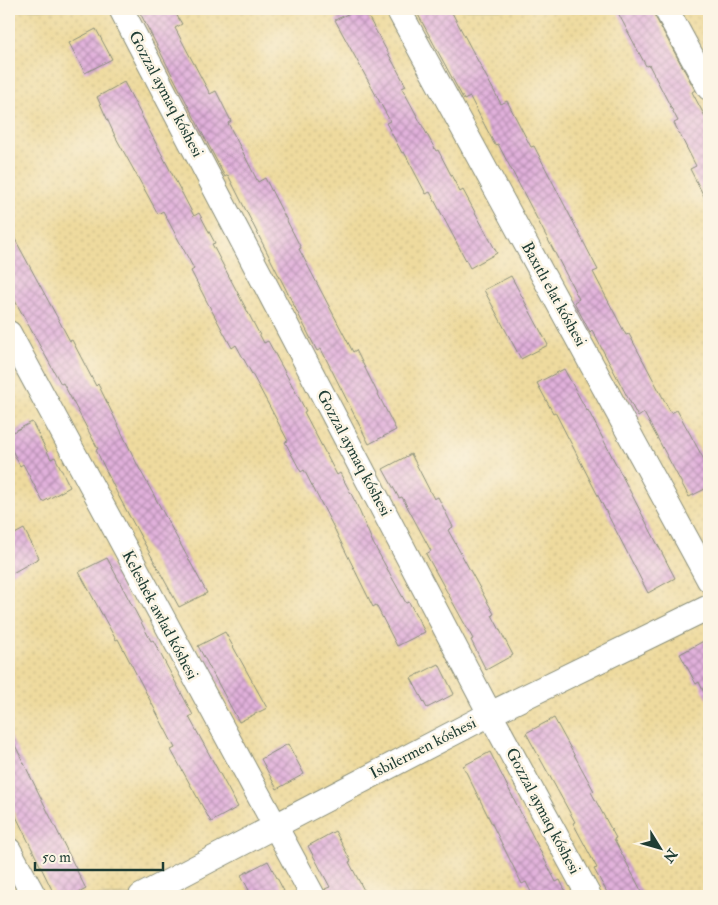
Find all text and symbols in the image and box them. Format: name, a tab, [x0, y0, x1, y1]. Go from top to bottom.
street label: Gozzal aymaq kóshesi	[124, 27, 208, 161]
street label: Baxıtlı elat kóshesi	[517, 238, 591, 350]
street label: Gozzal aymaq kóshesi	[312, 386, 396, 520]
street label: Keleshek awlad kóshesi	[118, 547, 202, 683]
street label: Isbilermen kóshesi	[366, 713, 480, 783]
street label: Gozzal aymaq kóshesi	[501, 744, 585, 878]
north arrow	[636, 822, 686, 872]
scale bar	[35, 840, 162, 872]
text: N	[659, 845, 681, 866]
text: 50 m	[42, 848, 71, 867]

